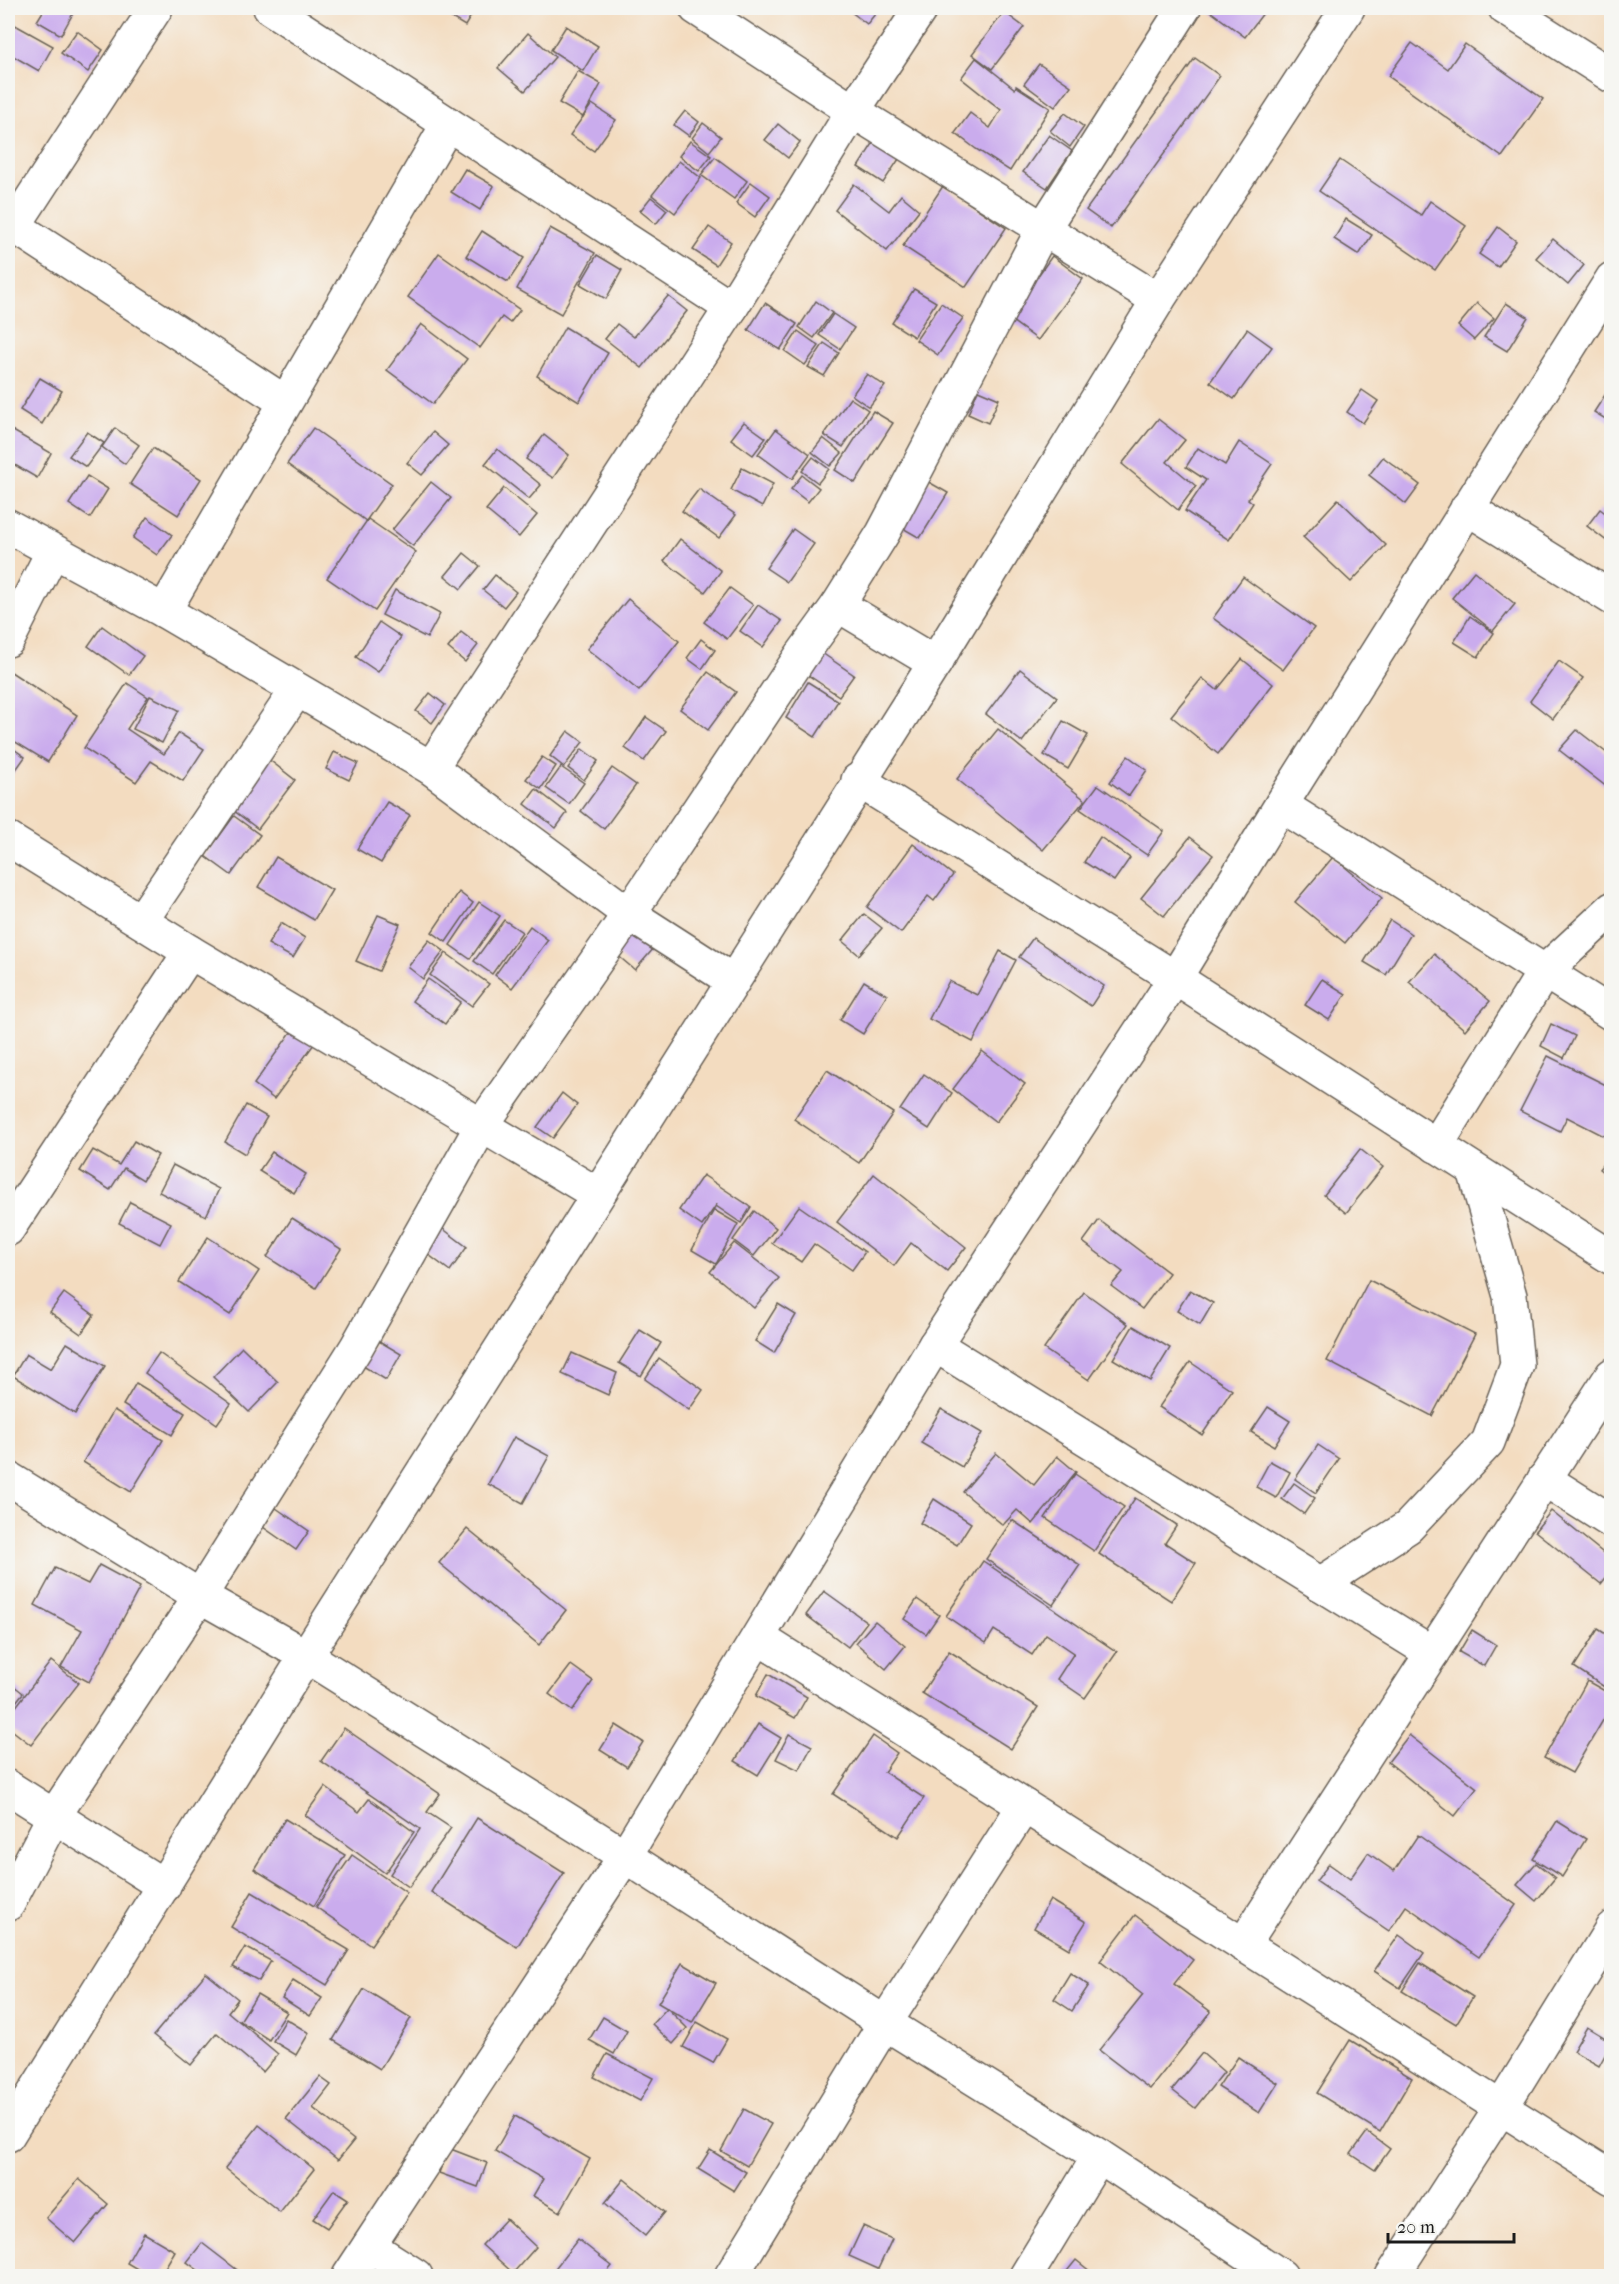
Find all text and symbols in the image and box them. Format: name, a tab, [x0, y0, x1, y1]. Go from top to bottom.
scale bar	[1388, 2206, 1514, 2244]
text: 20 m	[1397, 2217, 1435, 2238]

